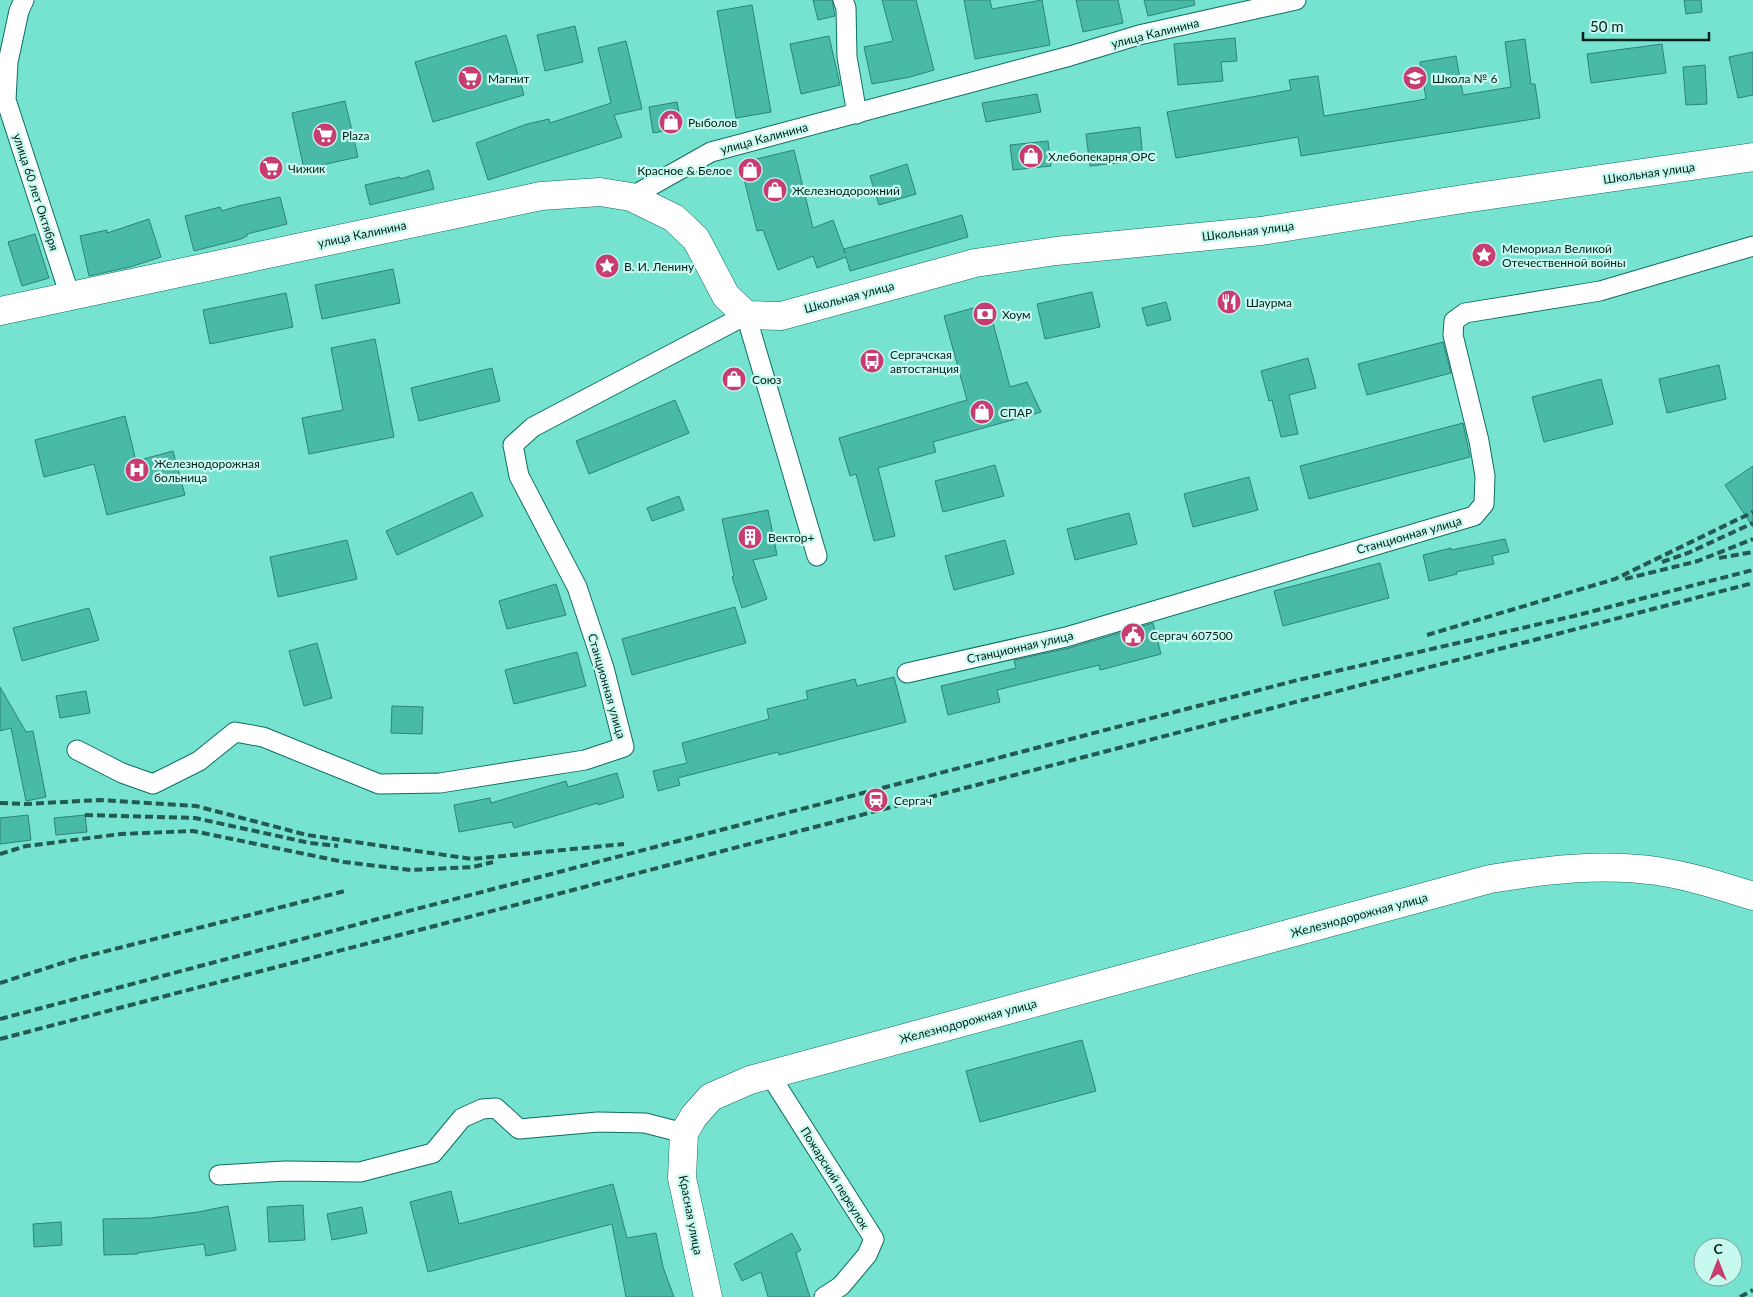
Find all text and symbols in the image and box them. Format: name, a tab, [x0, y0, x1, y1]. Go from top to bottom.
scale bar	[1583, 10, 1709, 42]
street label: улица Калинина	[1109, 15, 1201, 51]
text: 50 m	[1590, 17, 1624, 35]
supermarket icon: Магнит	[457, 65, 483, 91]
school or university icon: Школа № 6	[1402, 65, 1428, 91]
place label: Магнит	[488, 71, 530, 86]
place label: Школа № 6	[1432, 71, 1497, 86]
shop icon: Рыболов	[658, 109, 684, 135]
place label: Рыболов	[688, 115, 737, 130]
street label: улица Калинина	[719, 119, 809, 157]
supermarket icon: Plaza	[312, 122, 338, 148]
place label: Plaza	[342, 128, 369, 143]
street label: улица 60 лет Октября	[10, 132, 62, 253]
shop icon: Хлебопекарня ОРС	[1018, 143, 1044, 169]
place label: Хлебопекарня ОРС	[1048, 149, 1156, 164]
supermarket icon: Чижик	[258, 155, 284, 181]
shop icon: Красное & Белое	[737, 157, 763, 183]
street label: Школьная улица	[1602, 159, 1696, 187]
place label: Чижик	[288, 161, 326, 176]
place label: Красное & Белое	[637, 163, 732, 178]
shop icon: Железнодорожний	[762, 177, 788, 203]
place label: Железнодорожний	[792, 183, 900, 198]
street label: улица Калинина	[316, 217, 408, 251]
street label: Школьная улица	[1201, 218, 1295, 244]
place label: Мемориал Великой Отечественной войны	[1502, 241, 1626, 270]
place icon: Мемориал Великой Отечественной войны	[1471, 242, 1497, 268]
place icon: В. И. Ленину	[594, 253, 620, 279]
place label: В. И. Ленину	[624, 259, 695, 274]
street label: Школьная улица	[802, 278, 896, 316]
restaurant icon: Шаурма	[1216, 289, 1242, 315]
place label: Шаурма	[1246, 295, 1292, 310]
bank icon: Хоум	[972, 301, 998, 327]
place label: Хоум	[1002, 307, 1031, 322]
place label: Сергачская автостанция	[890, 347, 959, 376]
bus stop icon: Сергачская автостанция	[859, 348, 885, 374]
shop icon: Союз	[721, 366, 747, 392]
place label: Союз	[752, 372, 781, 387]
shop icon: СПАР	[969, 399, 995, 425]
place label: СПАР	[1000, 405, 1032, 420]
place label: Железнодорожная больница	[154, 456, 260, 485]
hospital icon: Железнодорожная больница	[124, 457, 150, 483]
street label: Станционная улица	[1355, 513, 1463, 557]
building icon: Вектор+	[737, 524, 763, 550]
place label: Вектор+	[768, 530, 815, 545]
public building icon: Сергач 607500	[1120, 622, 1146, 648]
street label: Станционная улица	[965, 627, 1075, 667]
place label: Сергач 607500	[1150, 628, 1233, 643]
street label: Станционная улица	[585, 632, 629, 740]
station icon: Сергач	[863, 787, 889, 813]
place label: Сергач	[894, 793, 932, 808]
street label: Железнодорожная улица	[1289, 889, 1429, 941]
street label: Железнодорожная улица	[898, 995, 1038, 1047]
street label: Пожарский переулок	[797, 1124, 873, 1233]
street label: Красная улица	[676, 1174, 706, 1256]
north arrow	[1693, 1237, 1743, 1287]
text: С	[1713, 1240, 1723, 1257]

